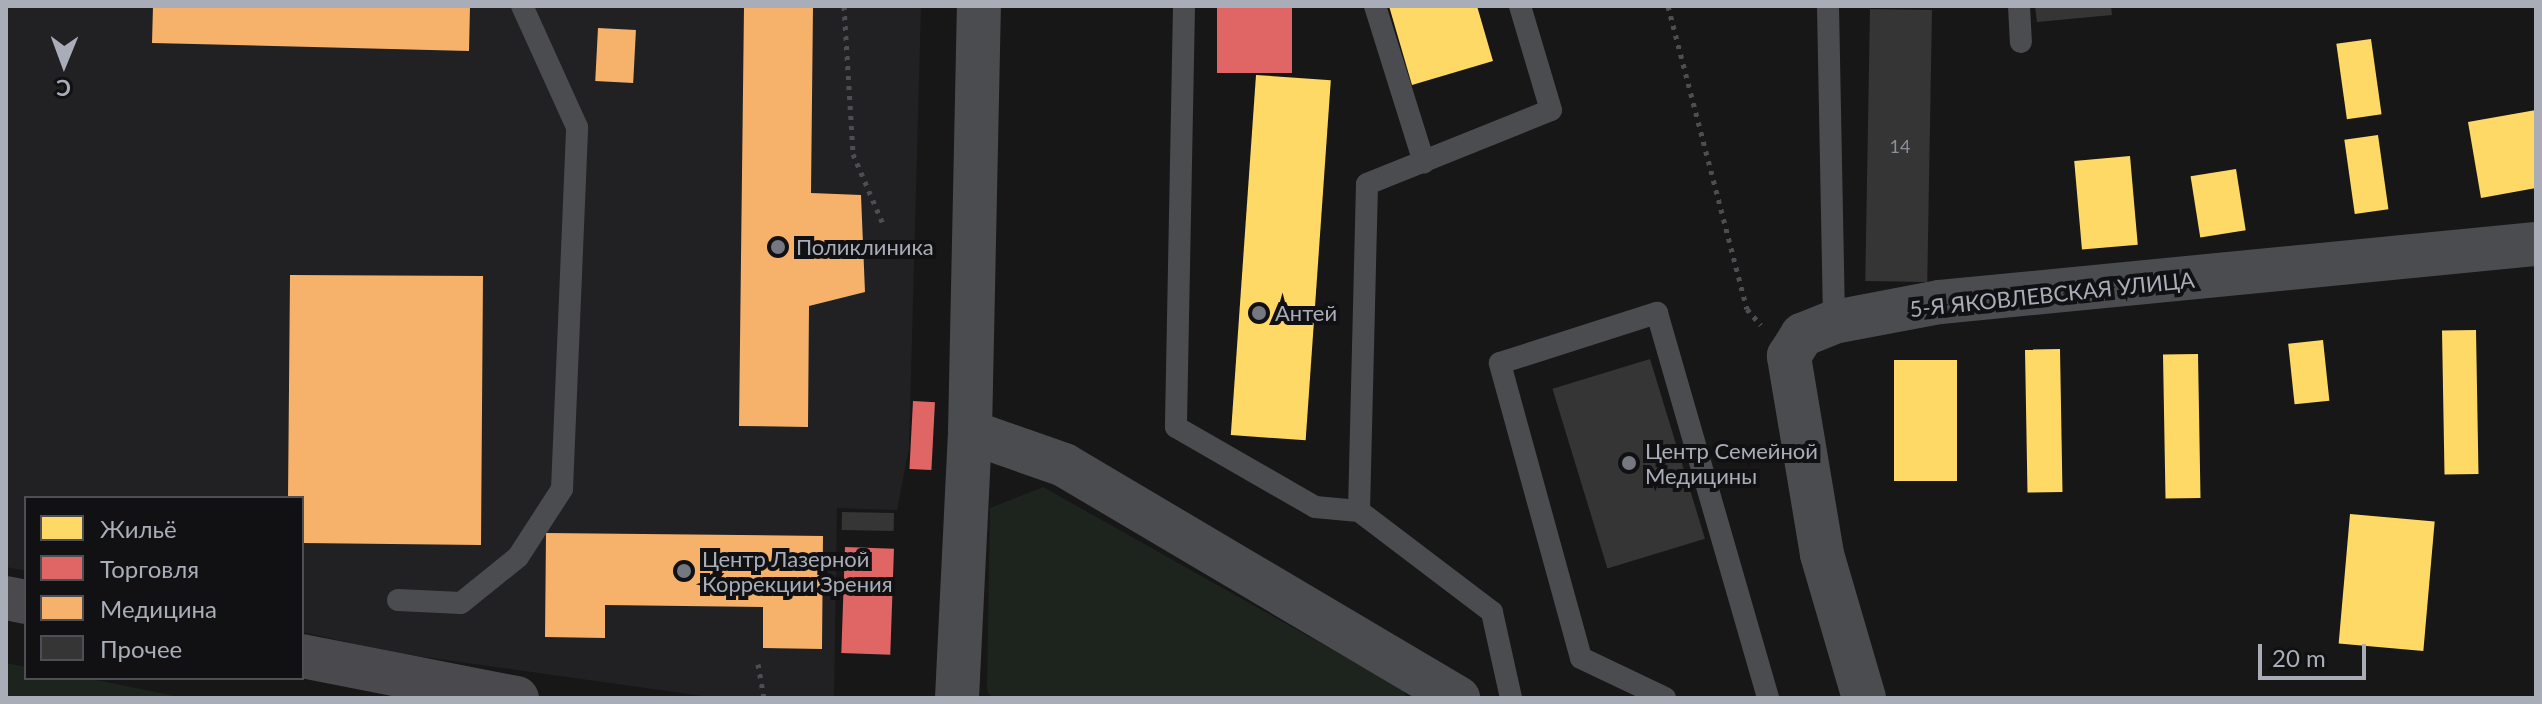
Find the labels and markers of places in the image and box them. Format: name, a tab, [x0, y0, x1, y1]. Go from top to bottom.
place label: Поликлиника	[796, 234, 934, 260]
marker: Поликлиника	[767, 236, 789, 258]
place label: Антей	[1275, 300, 1337, 326]
marker: Антей	[1250, 304, 1268, 322]
place label: Центр Семейной Медицины	[1645, 437, 1818, 488]
marker: Центр Семейной Медицины	[1620, 454, 1638, 472]
place label: Центр Лазерной Коррекции Зрения	[702, 545, 893, 596]
marker: Центр Лазерной Коррекции Зрения	[673, 560, 695, 582]

